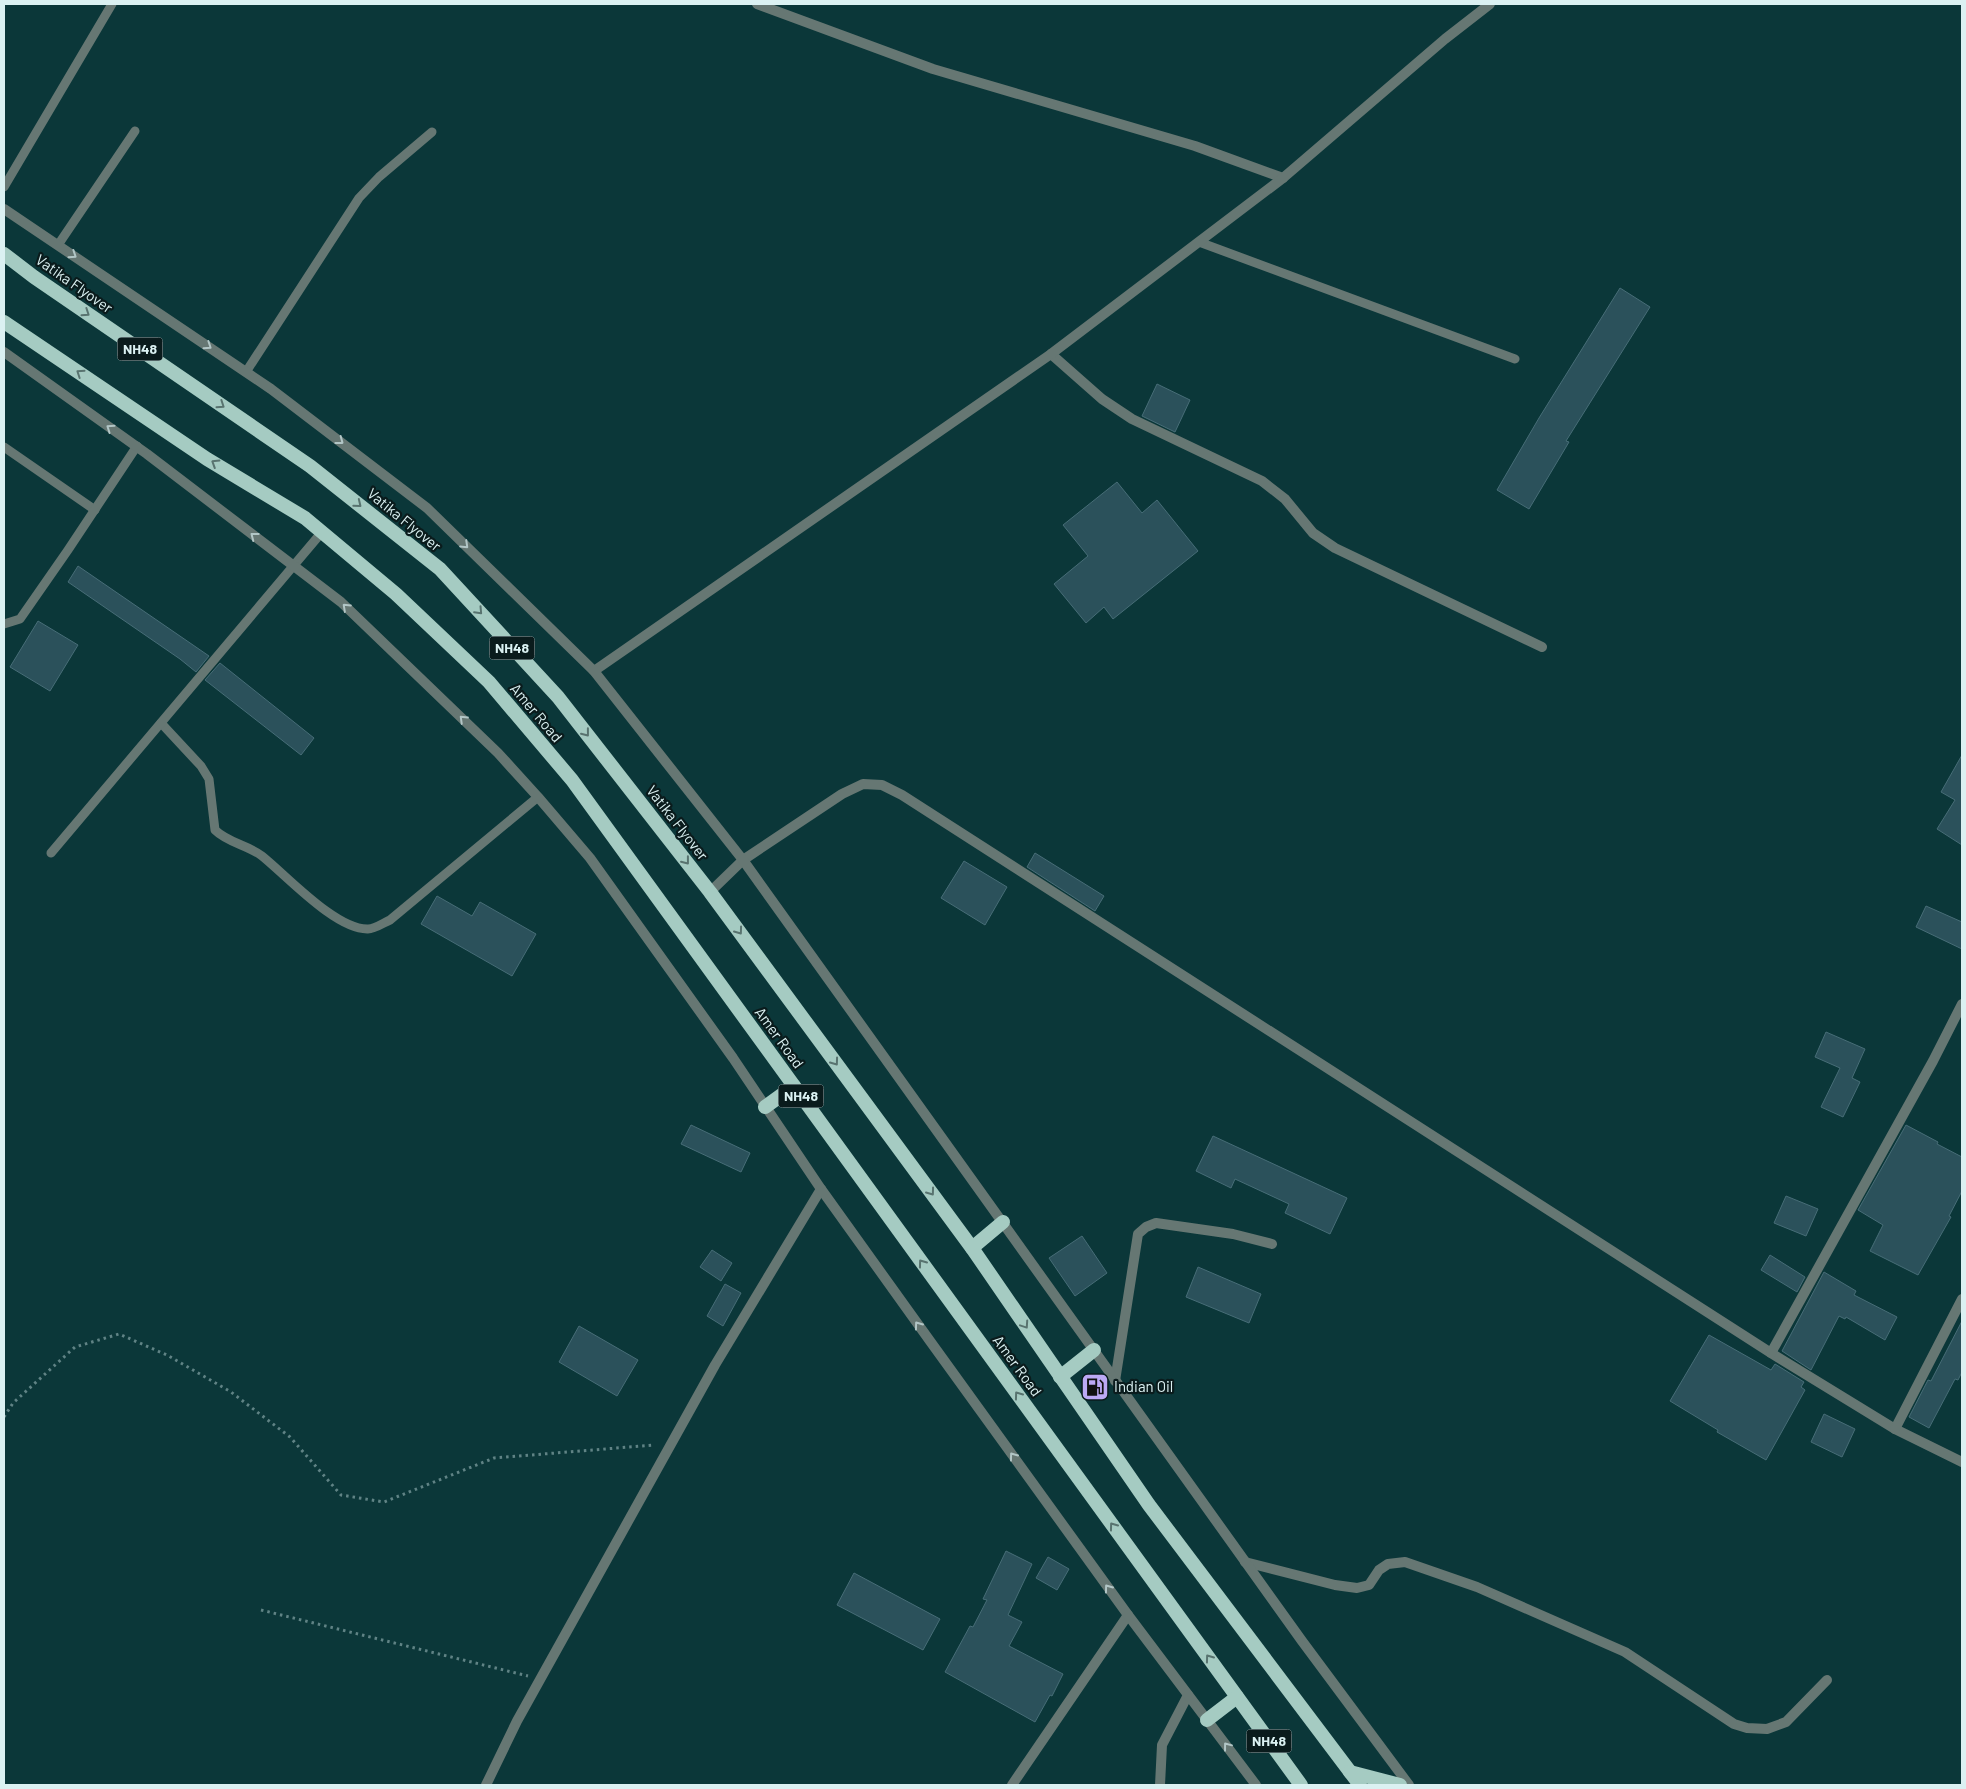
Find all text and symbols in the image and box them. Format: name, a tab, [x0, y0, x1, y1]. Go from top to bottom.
one-way arrow	[68, 249, 77, 259]
street label: Vatika Flyover	[33, 250, 117, 317]
one-way arrow	[81, 307, 90, 316]
road number: NH48	[118, 338, 162, 360]
one-way arrow	[202, 340, 212, 349]
one-way arrow	[76, 370, 85, 379]
one-way arrow	[215, 398, 224, 408]
one-way arrow	[106, 425, 116, 434]
one-way arrow	[334, 436, 343, 444]
one-way arrow	[211, 460, 220, 470]
street label: Vatika Flyover	[364, 484, 446, 555]
one-way arrow	[352, 498, 361, 506]
one-way arrow	[251, 533, 260, 541]
one-way arrow	[459, 539, 468, 548]
one-way arrow	[342, 604, 351, 613]
one-way arrow	[473, 606, 482, 615]
road number: NH48	[490, 636, 534, 660]
street label: Amer Road	[507, 679, 566, 745]
one-way arrow	[460, 716, 469, 725]
one-way arrow	[581, 727, 589, 736]
street label: Vatika Flyover	[643, 781, 713, 864]
one-way arrow	[680, 855, 689, 865]
one-way arrow	[733, 925, 741, 934]
street label: Amer Road	[752, 1003, 808, 1071]
one-way arrow	[829, 1056, 838, 1066]
road number: NH48	[778, 1084, 824, 1108]
one-way arrow	[925, 1187, 934, 1196]
one-way arrow	[919, 1259, 928, 1269]
one-way arrow	[1019, 1320, 1028, 1329]
one-way arrow	[915, 1321, 924, 1330]
street label: Amer Road	[990, 1331, 1046, 1399]
fuel station icon: Indian Oil	[1080, 1372, 1110, 1402]
place label: Indian Oil	[1114, 1377, 1173, 1395]
one-way arrow	[1015, 1391, 1024, 1401]
one-way arrow	[1010, 1453, 1019, 1462]
one-way arrow	[1110, 1522, 1119, 1532]
one-way arrow	[1105, 1584, 1114, 1594]
one-way arrow	[1206, 1655, 1214, 1664]
road number: NH48	[1246, 1730, 1292, 1752]
one-way arrow	[1224, 1743, 1232, 1752]

